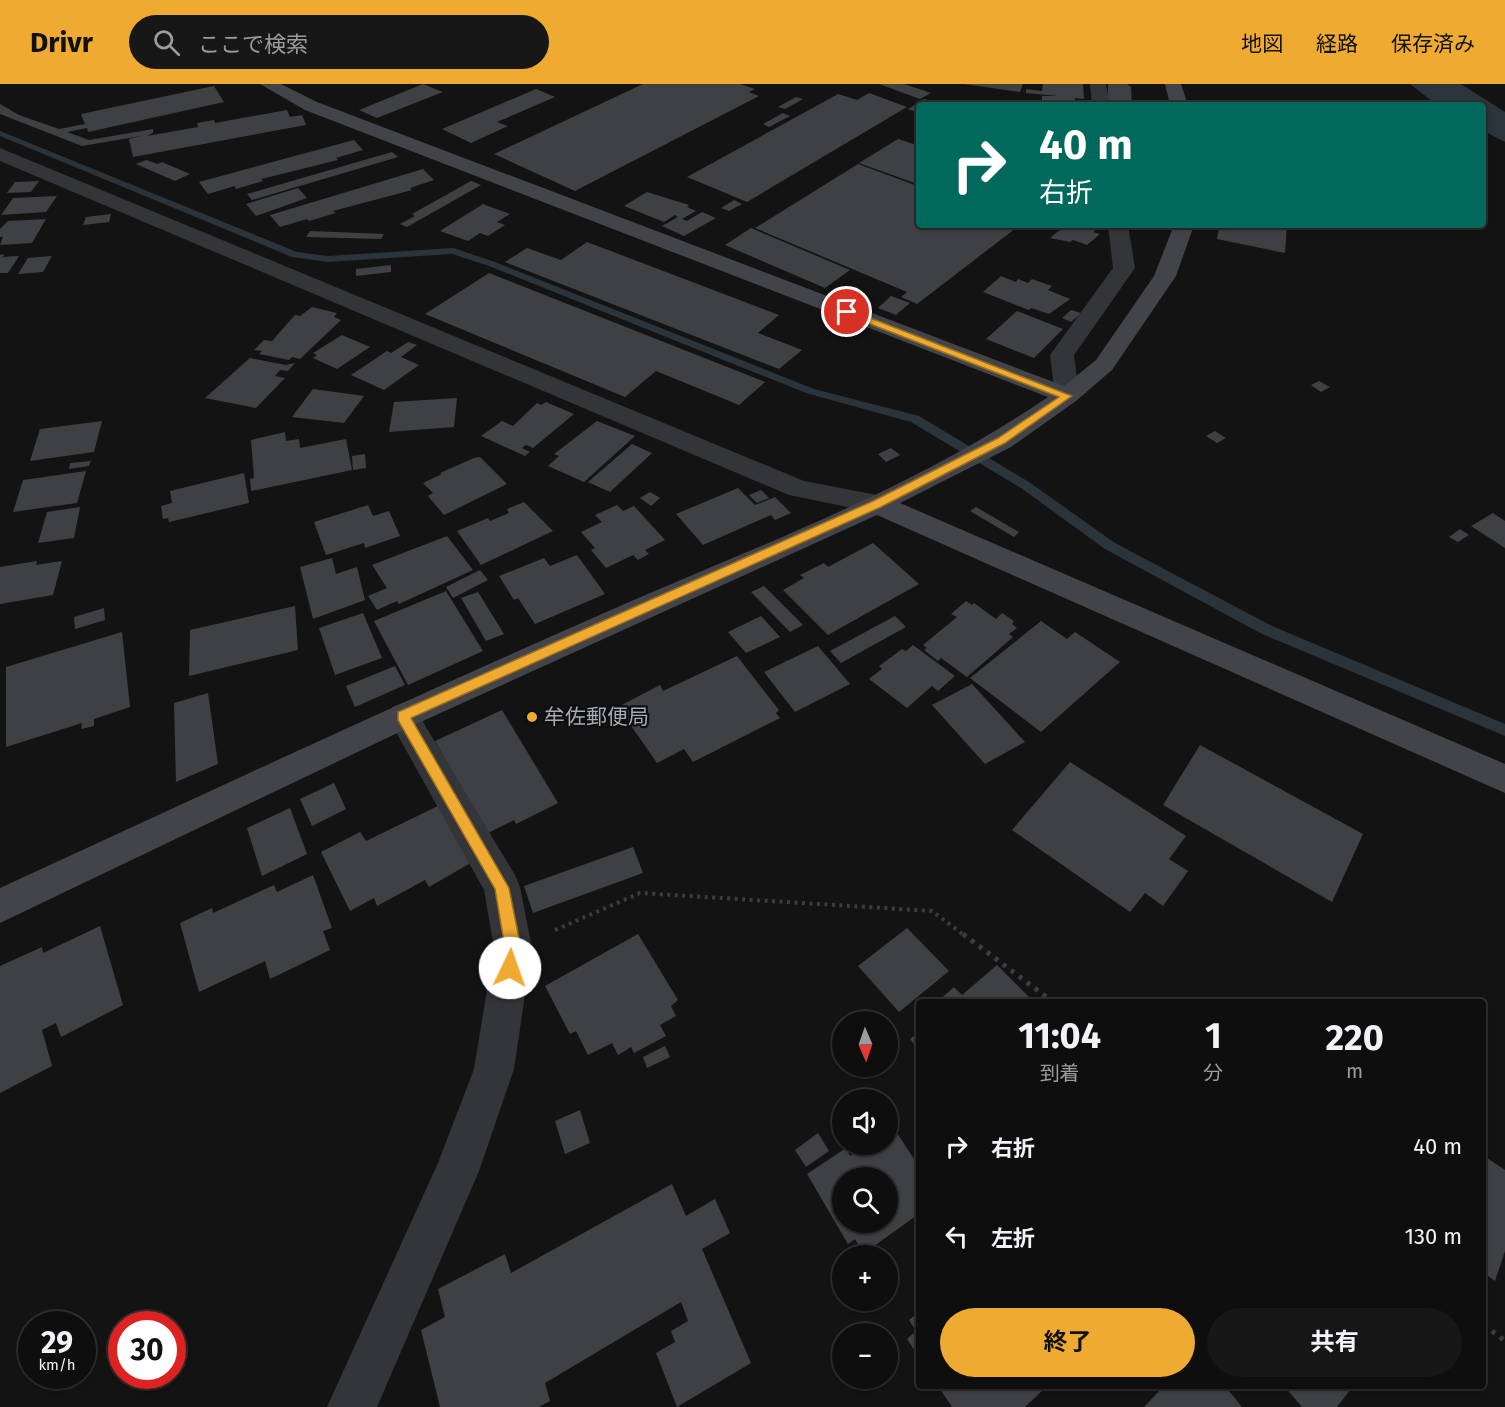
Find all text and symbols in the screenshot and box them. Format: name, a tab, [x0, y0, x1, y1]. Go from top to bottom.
search box	[129, 15, 549, 69]
text: Drivr	[30, 26, 93, 59]
icon: search	[150, 26, 183, 59]
text: ここで検索	[198, 31, 308, 58]
text: 地図	[1241, 31, 1283, 57]
text: 経路	[1316, 31, 1358, 57]
text: 保存済み	[1391, 31, 1475, 57]
text: 40 m	[1039, 120, 1133, 170]
icon: right	[940, 126, 1018, 204]
text: 右折	[1039, 177, 1093, 209]
pin	[821, 286, 872, 337]
icon: arrive	[830, 295, 863, 328]
place label: 牟佐郵便局	[544, 704, 649, 730]
marker: 牟佐郵便局	[525, 710, 539, 724]
position arrow	[478, 936, 542, 1000]
north arrow	[832, 1011, 898, 1077]
map controls	[832, 1011, 898, 1389]
text: 11:04	[1018, 1014, 1101, 1058]
text: 1	[1205, 1014, 1222, 1058]
text: 220	[1325, 1016, 1384, 1060]
text: m	[1346, 1059, 1363, 1083]
text: 到着	[1040, 1061, 1080, 1085]
text: 分	[1203, 1061, 1223, 1085]
button: sound	[832, 1089, 898, 1155]
icon: right	[940, 1130, 973, 1163]
text: 40 m	[1413, 1133, 1462, 1160]
text: 右折	[991, 1135, 1035, 1162]
button: search	[832, 1167, 898, 1233]
icon: left	[940, 1220, 973, 1253]
text: 130 m	[1405, 1223, 1462, 1250]
text: 左折	[991, 1225, 1035, 1252]
button: +	[832, 1245, 898, 1311]
button: 終了	[940, 1308, 1195, 1377]
button: 共有	[1207, 1308, 1462, 1377]
speed limit sign: 30	[108, 1311, 186, 1389]
button: −	[832, 1323, 898, 1389]
text: 29	[41, 1325, 73, 1361]
text: km/h	[38, 1356, 76, 1374]

